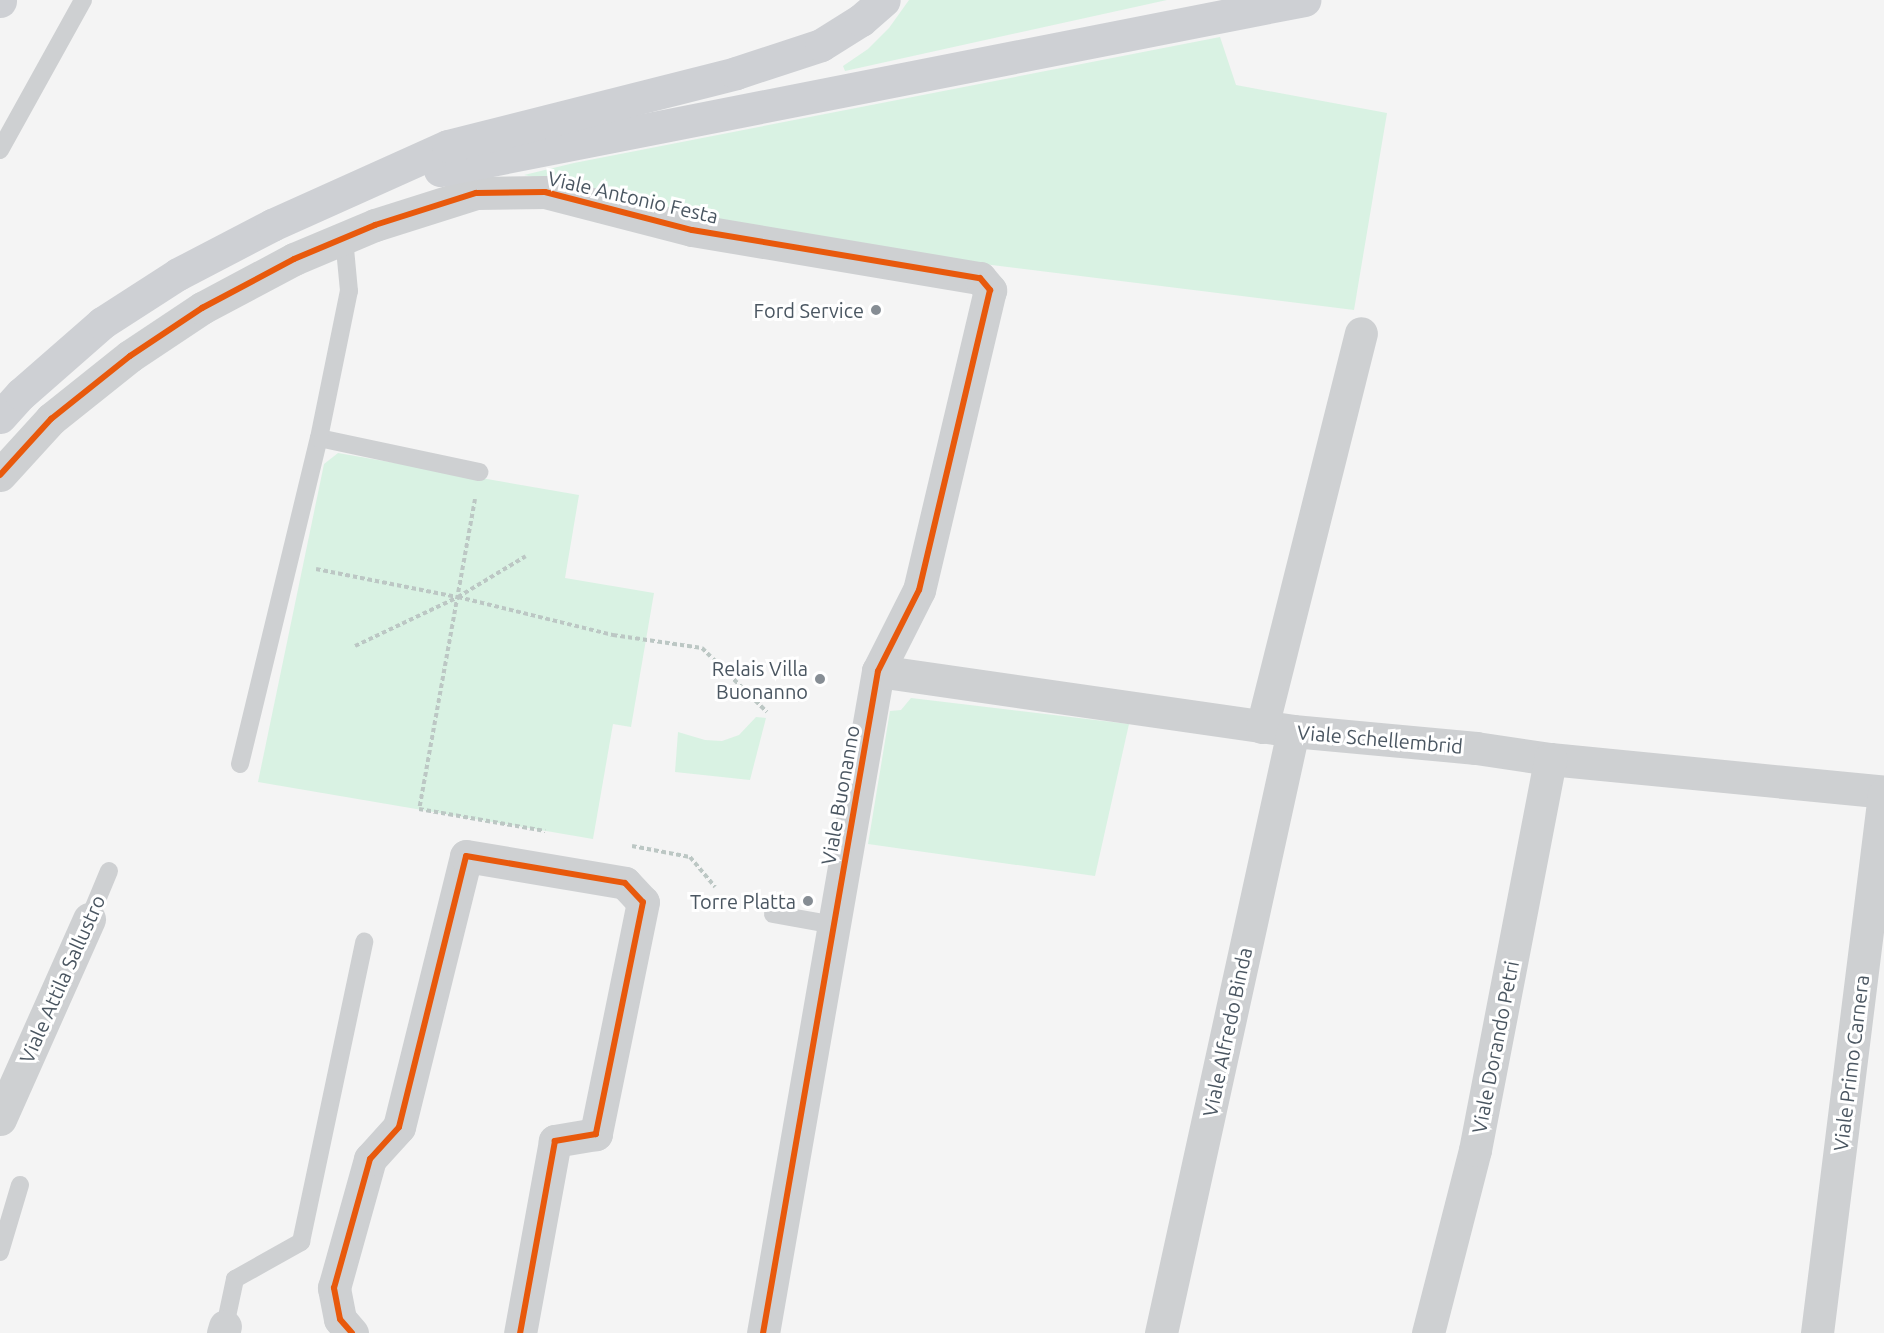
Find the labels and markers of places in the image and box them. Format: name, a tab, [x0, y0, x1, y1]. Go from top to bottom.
place label: Ford Service	[754, 298, 864, 322]
marker: Ford Service	[869, 303, 883, 317]
place label: Relais Villa Buonanno	[712, 656, 808, 703]
marker: Relais Villa Buonanno	[813, 672, 827, 686]
place label: Torre Platta	[690, 889, 796, 913]
marker: Torre Platta	[801, 894, 815, 908]

